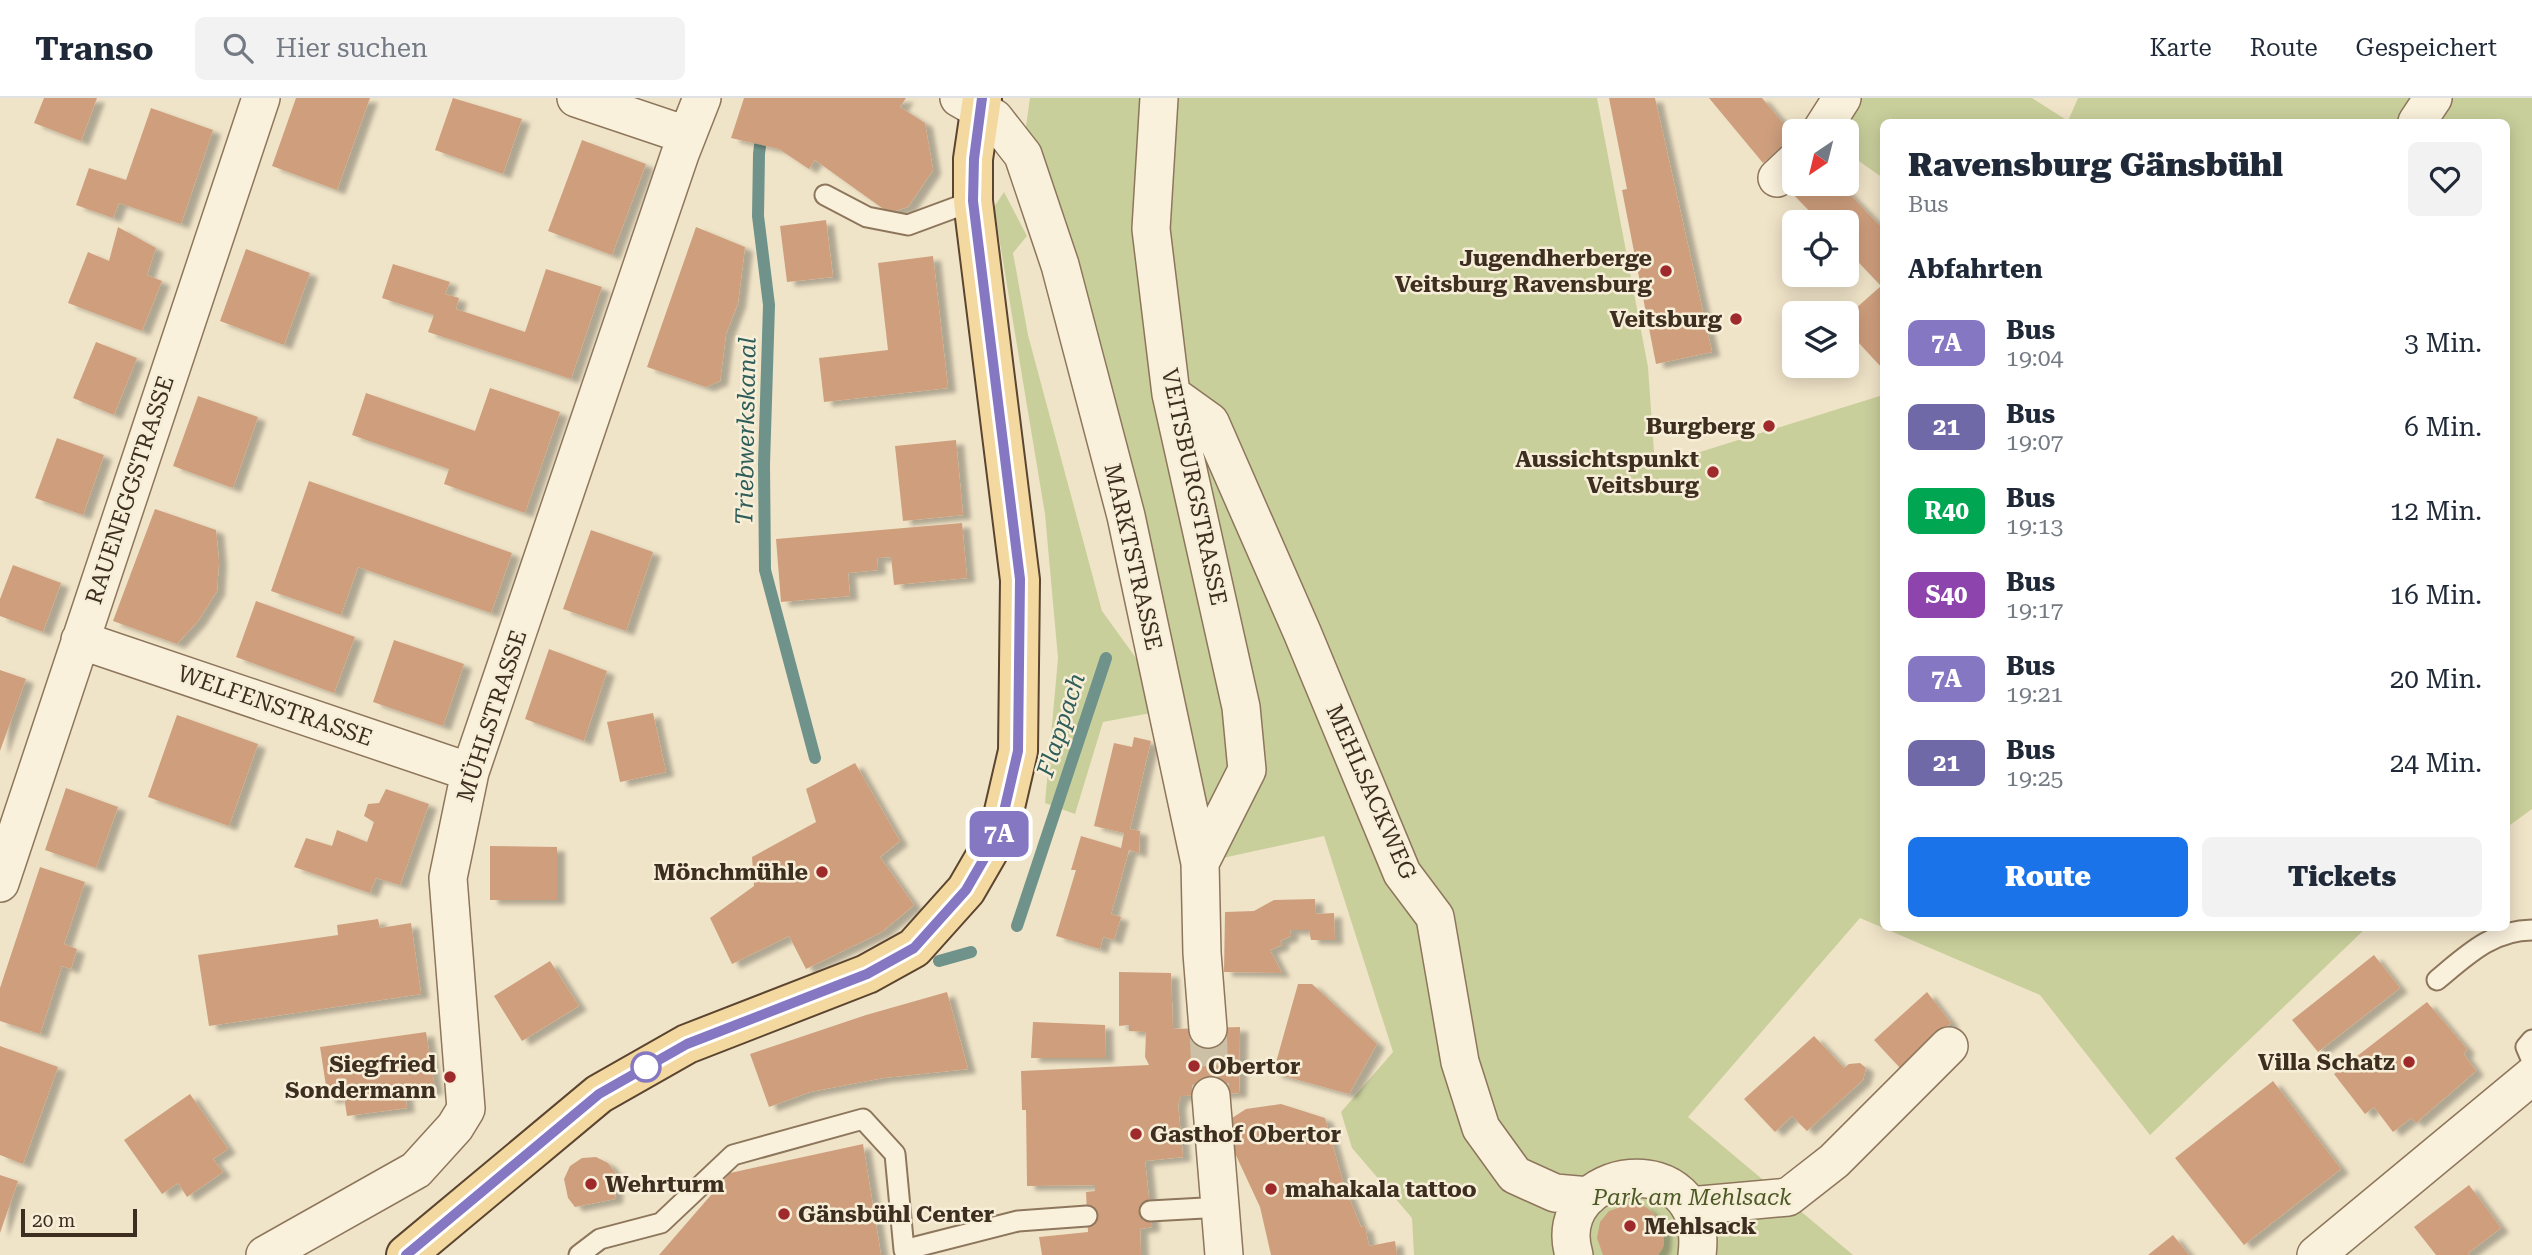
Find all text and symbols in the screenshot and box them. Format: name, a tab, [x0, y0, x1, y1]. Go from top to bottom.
search box	[195, 17, 685, 80]
text: Transo	[35, 29, 153, 68]
icon: search	[219, 29, 257, 67]
text: Hier suchen	[275, 33, 428, 63]
text: Karte	[2149, 34, 2212, 62]
text: Route	[2250, 34, 2318, 62]
text: Gespeichert	[2356, 34, 2497, 62]
north arrow	[1782, 119, 1858, 196]
map controls	[1782, 119, 1859, 378]
button: heart	[2408, 142, 2482, 216]
text: Ravensburg Gänsbühl	[1908, 145, 2283, 184]
text: Bus	[1908, 191, 1948, 218]
button: locate	[1782, 210, 1859, 287]
place label: Jugendherberge Veitsburg Ravensburg	[1395, 245, 1653, 298]
text: Abfahrten	[1908, 254, 2043, 284]
marker: Jugendherberge Veitsburg Ravensburg	[1658, 263, 1674, 279]
button: layers	[1782, 301, 1859, 378]
place label: Veitsburg	[1609, 306, 1723, 333]
marker: Veitsburg	[1728, 311, 1744, 327]
text: Bus	[2006, 315, 2055, 345]
text: 3 Min.	[2404, 328, 2482, 358]
text: 7A	[1931, 329, 1962, 357]
water label: Triebwerkskanal	[730, 337, 762, 525]
text: 19:04	[2006, 345, 2063, 372]
street label: VEITSBURGSTRASSE	[1156, 366, 1232, 608]
street label: RAUENEGGSTRASSE	[80, 372, 180, 608]
text: Bus	[2006, 399, 2055, 429]
text: 6 Min.	[2404, 412, 2482, 442]
place label: Burgberg	[1646, 413, 1756, 440]
text: 21	[1933, 413, 1960, 441]
marker: Burgberg	[1761, 418, 1777, 434]
text: 19:07	[2006, 429, 2063, 456]
place label: Aussichtspunkt Veitsburg	[1515, 446, 1700, 499]
street label: MARKTSTRASSE	[1098, 461, 1168, 653]
marker: Aussichtspunkt Veitsburg	[1705, 464, 1721, 480]
text: Bus	[2006, 483, 2055, 513]
text: 12 Min.	[2390, 496, 2482, 526]
text: R40	[1924, 497, 1969, 525]
text: 19:13	[2006, 513, 2063, 540]
text: Bus	[2006, 567, 2055, 597]
text: 16 Min.	[2390, 580, 2482, 610]
text: S40	[1926, 581, 1967, 609]
text: 19:17	[2006, 597, 2063, 624]
street label: MÜHLSTRASSE	[451, 627, 533, 805]
text: Bus	[2006, 651, 2055, 681]
street label: WELFENSTRASSE	[174, 660, 376, 752]
text: 20 Min.	[2390, 664, 2482, 694]
text: 7A	[1931, 665, 1962, 693]
water label: Flappach	[1031, 670, 1091, 781]
text: 19:21	[2006, 681, 2063, 708]
street label: MEHLSACKWEG	[1320, 700, 1422, 884]
text: Bus	[2006, 735, 2055, 765]
text: 24 Min.	[2390, 748, 2482, 778]
text: 21	[1933, 749, 1960, 777]
text: 19:25	[2006, 765, 2063, 792]
line badge: 7A	[968, 811, 1030, 857]
text: 7A	[984, 820, 1014, 848]
button: Route	[1908, 837, 2188, 917]
button: Tickets	[2202, 837, 2482, 917]
place label: Mönchmühle	[654, 859, 808, 886]
marker: Mönchmühle	[814, 864, 830, 880]
place label: Villa Schatz	[2258, 1049, 2395, 1076]
place label: Siegfried Sondermann	[285, 1051, 437, 1104]
unlabelled marker	[631, 1052, 661, 1082]
place label: Obertor	[1208, 1053, 1301, 1080]
marker: Villa Schatz	[2401, 1054, 2417, 1070]
marker: Obertor	[1186, 1058, 1202, 1074]
marker: Siegfried Sondermann	[442, 1069, 458, 1085]
place label: Gasthof Obertor	[1150, 1121, 1341, 1148]
marker: Gasthof Obertor	[1128, 1126, 1144, 1142]
place label: Wehrturm	[605, 1171, 724, 1198]
marker: Wehrturm	[583, 1176, 599, 1192]
place label: mahakala tattoo	[1285, 1176, 1477, 1203]
marker: mahakala tattoo	[1263, 1181, 1279, 1197]
park label: Park am Mehlsack	[1592, 1184, 1792, 1211]
place label: Gänsbühl Center	[798, 1201, 994, 1228]
scale bar	[21, 1206, 136, 1238]
marker: Gänsbühl Center	[776, 1206, 792, 1222]
text: 20 m	[32, 1209, 75, 1232]
place label: Mehlsack	[1644, 1213, 1757, 1240]
marker: Mehlsack	[1622, 1218, 1638, 1234]

